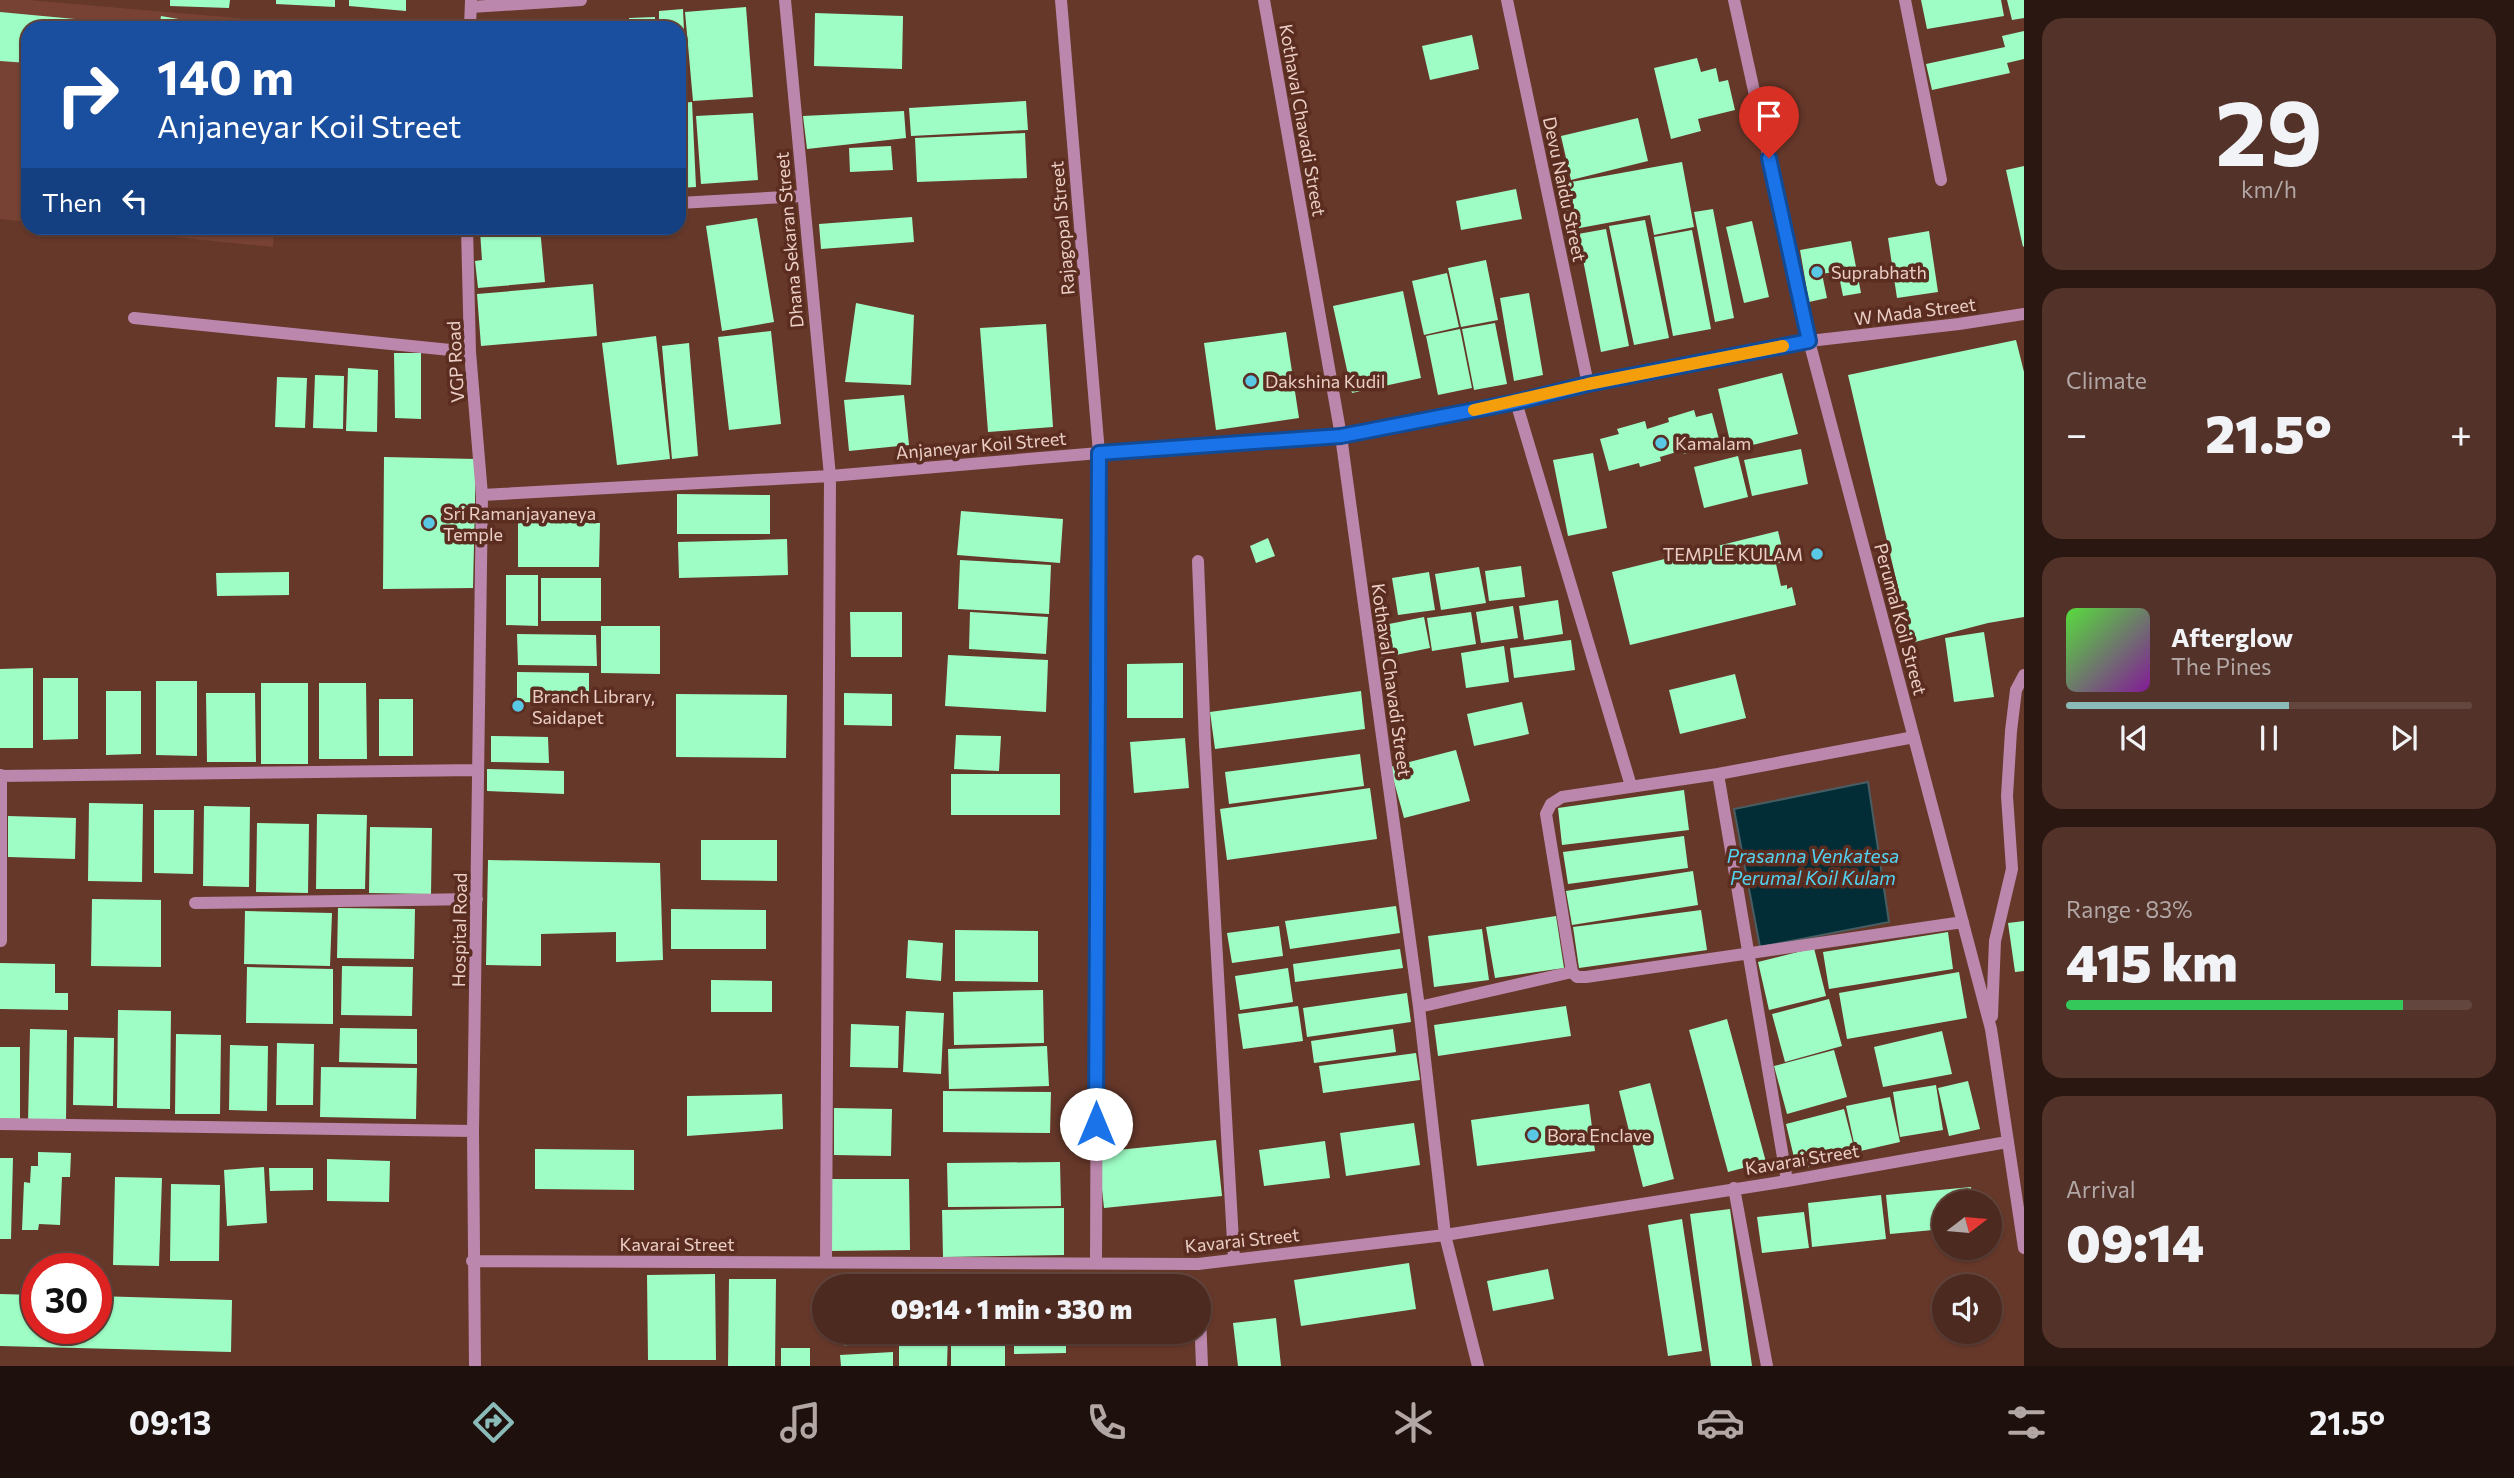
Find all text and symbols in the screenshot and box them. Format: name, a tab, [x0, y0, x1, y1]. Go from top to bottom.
street label: Kothaval Chavadi Street	[1275, 22, 1331, 218]
text: 140 m	[157, 45, 294, 105]
icon: right	[42, 49, 133, 140]
text: 29	[2215, 73, 2323, 185]
pin	[1739, 86, 1799, 158]
icon: arrive	[1750, 97, 1788, 135]
text: Anjaneyar Koil Street	[157, 105, 461, 145]
street label: Devu Naidu Street	[1539, 114, 1591, 264]
street label: Dhana Sekaran Street	[770, 151, 808, 329]
street label: Rajagopal Street	[1045, 160, 1079, 296]
text: km/h	[2241, 175, 2297, 203]
icon: left	[116, 182, 154, 220]
text: Then	[42, 186, 102, 217]
place label: Suprabhath	[1831, 261, 1927, 283]
marker: Suprabhath	[1809, 264, 1825, 280]
street label: W Mada Street	[1853, 293, 1977, 329]
street label: VGP Road	[442, 321, 468, 403]
text: Climate	[2066, 366, 2147, 394]
place label: Dakshina Kudil	[1265, 370, 1385, 392]
marker: Dakshina Kudil	[1243, 373, 1259, 389]
text: 21.5°	[2205, 400, 2332, 464]
text: −	[2066, 409, 2088, 456]
text: +	[2450, 409, 2472, 456]
street label: Anjaneyar Koil Street	[895, 427, 1067, 463]
place label: Kamalam	[1675, 432, 1751, 454]
marker: Kamalam	[1653, 435, 1669, 451]
place label: Sri Ramanjayaneya Temple	[443, 502, 596, 545]
marker: Sri Ramanjayaneya Temple	[421, 515, 437, 531]
street label: Perumal Koil Street	[1870, 541, 1932, 697]
place label: TEMPLE KULAM	[1663, 543, 1803, 565]
marker: TEMPLE KULAM	[1809, 546, 1825, 562]
street label: Kothaval Chavadi Street	[1368, 582, 1416, 778]
text: Afterglow	[2171, 621, 2293, 652]
text: The Pines	[2171, 652, 2272, 680]
place label: Branch Library, Saidapet	[532, 685, 655, 728]
marker: Branch Library, Saidapet	[510, 698, 526, 714]
icon: previous	[2115, 719, 2153, 757]
icon: pause	[2250, 719, 2288, 757]
icon: next	[2385, 719, 2423, 757]
water label: Prasanna Venkatesa Perumal Koil Kulam	[1727, 844, 1899, 889]
street label: Hospital Road	[447, 873, 471, 987]
text: Range · 83%	[2066, 895, 2192, 923]
text: 415 km	[2066, 929, 2238, 993]
position arrow	[1059, 1087, 1133, 1161]
place label: Bora Enclave	[1547, 1124, 1651, 1146]
marker: Bora Enclave	[1525, 1127, 1541, 1143]
street label: Kavarai Street	[1743, 1139, 1861, 1179]
text: Arrival	[2066, 1175, 2136, 1203]
north arrow	[1932, 1190, 2002, 1260]
map controls	[1932, 1190, 2002, 1344]
text: 09:14	[2066, 1209, 2204, 1273]
street label: Kavarai Street	[1184, 1223, 1300, 1257]
street label: Kavarai Street	[619, 1233, 735, 1255]
speed limit sign: 30	[21, 1253, 112, 1344]
button: sound	[1932, 1274, 2002, 1344]
text: 09:14 · 1 min · 330 m	[891, 1293, 1132, 1324]
icon: directions	[469, 1398, 518, 1447]
icon: music	[776, 1398, 825, 1447]
icon: phone	[1082, 1398, 1131, 1447]
icon: climate	[1389, 1398, 1438, 1447]
icon: car	[1696, 1398, 1745, 1447]
icon: filters	[2002, 1398, 2051, 1447]
text: 09:13	[129, 1402, 211, 1442]
text: 21.5°	[2309, 1402, 2385, 1442]

